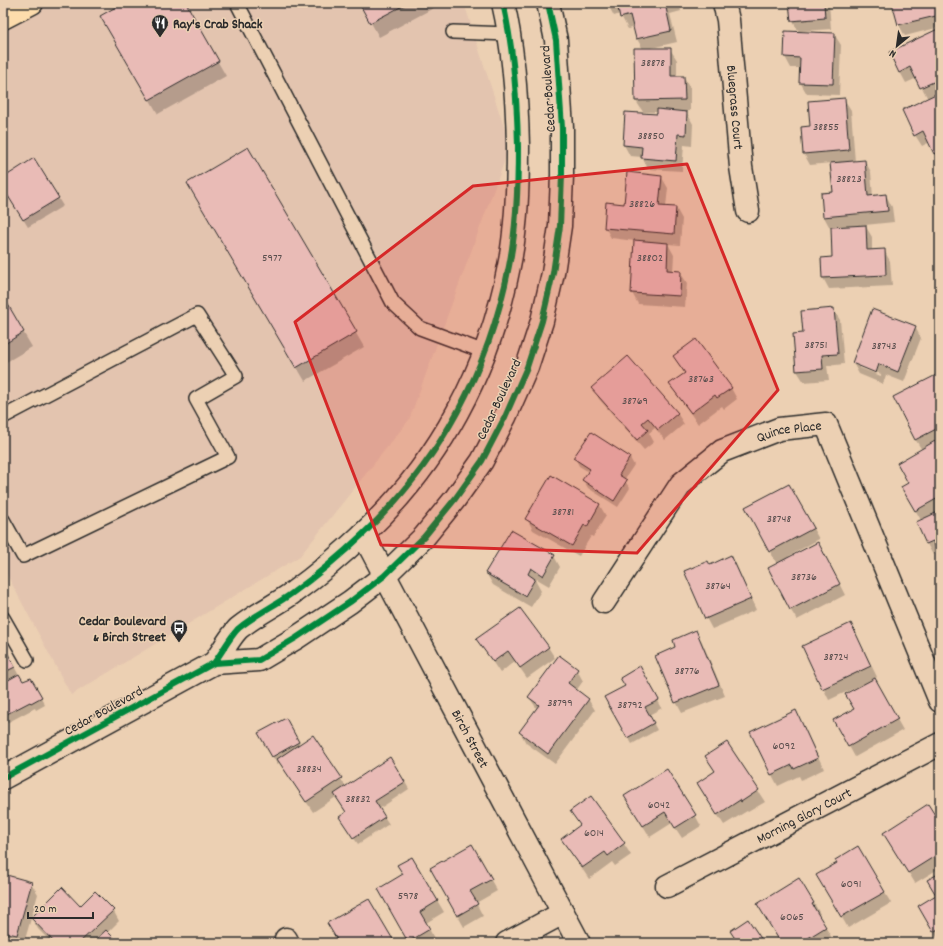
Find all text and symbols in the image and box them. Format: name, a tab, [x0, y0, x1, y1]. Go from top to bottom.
restaurant icon: Ray's Crab Shack	[150, 13, 170, 38]
place label: Ray's Crab Shack	[173, 15, 263, 35]
north arrow	[877, 26, 917, 66]
text: N	[886, 44, 899, 61]
street label: Cedar Boulevard	[536, 45, 562, 133]
house number: 38878	[641, 55, 665, 72]
street label: Bluegrass Court	[720, 64, 747, 150]
house number: 38855	[813, 119, 839, 136]
house number: 38850	[637, 128, 665, 145]
house number: 38823	[836, 171, 862, 188]
house number: 38826	[629, 196, 655, 213]
house number: 5977	[262, 250, 283, 267]
house number: 38802	[637, 250, 663, 267]
house number: 38751	[805, 337, 827, 354]
house number: 38743	[871, 338, 897, 355]
street label: Cedar Boulevard	[472, 356, 527, 444]
house number: 38763	[688, 371, 714, 388]
house number: 38769	[622, 393, 648, 410]
street label: Quince Place	[754, 417, 823, 449]
house number: 38781	[552, 504, 574, 521]
house number: 38748	[767, 511, 791, 528]
house number: 38736	[791, 569, 817, 586]
house number: 38764	[705, 578, 731, 595]
place label: Cedar Boulevard & Birch Street	[79, 612, 167, 648]
bus stop icon: Cedar Boulevard & Birch Street	[169, 618, 189, 643]
house number: 38724	[824, 649, 848, 666]
house number: 38776	[674, 663, 700, 680]
street label: Cedar Boulevard	[61, 682, 147, 742]
house number: 38799	[547, 695, 573, 712]
house number: 38792	[617, 697, 643, 714]
street label: Birch Street	[445, 706, 493, 772]
house number: 6092	[772, 738, 796, 755]
house number: 38834	[296, 761, 322, 778]
street label: Morning Glory Court	[753, 784, 856, 850]
house number: 38832	[345, 791, 371, 808]
house number: 6042	[648, 797, 670, 814]
house number: 6014	[584, 825, 604, 842]
house number: 6091	[841, 876, 861, 893]
house number: 5978	[398, 888, 418, 905]
scale bar	[28, 894, 93, 920]
text: 20 m	[34, 901, 57, 918]
house number: 6065	[780, 909, 804, 926]

